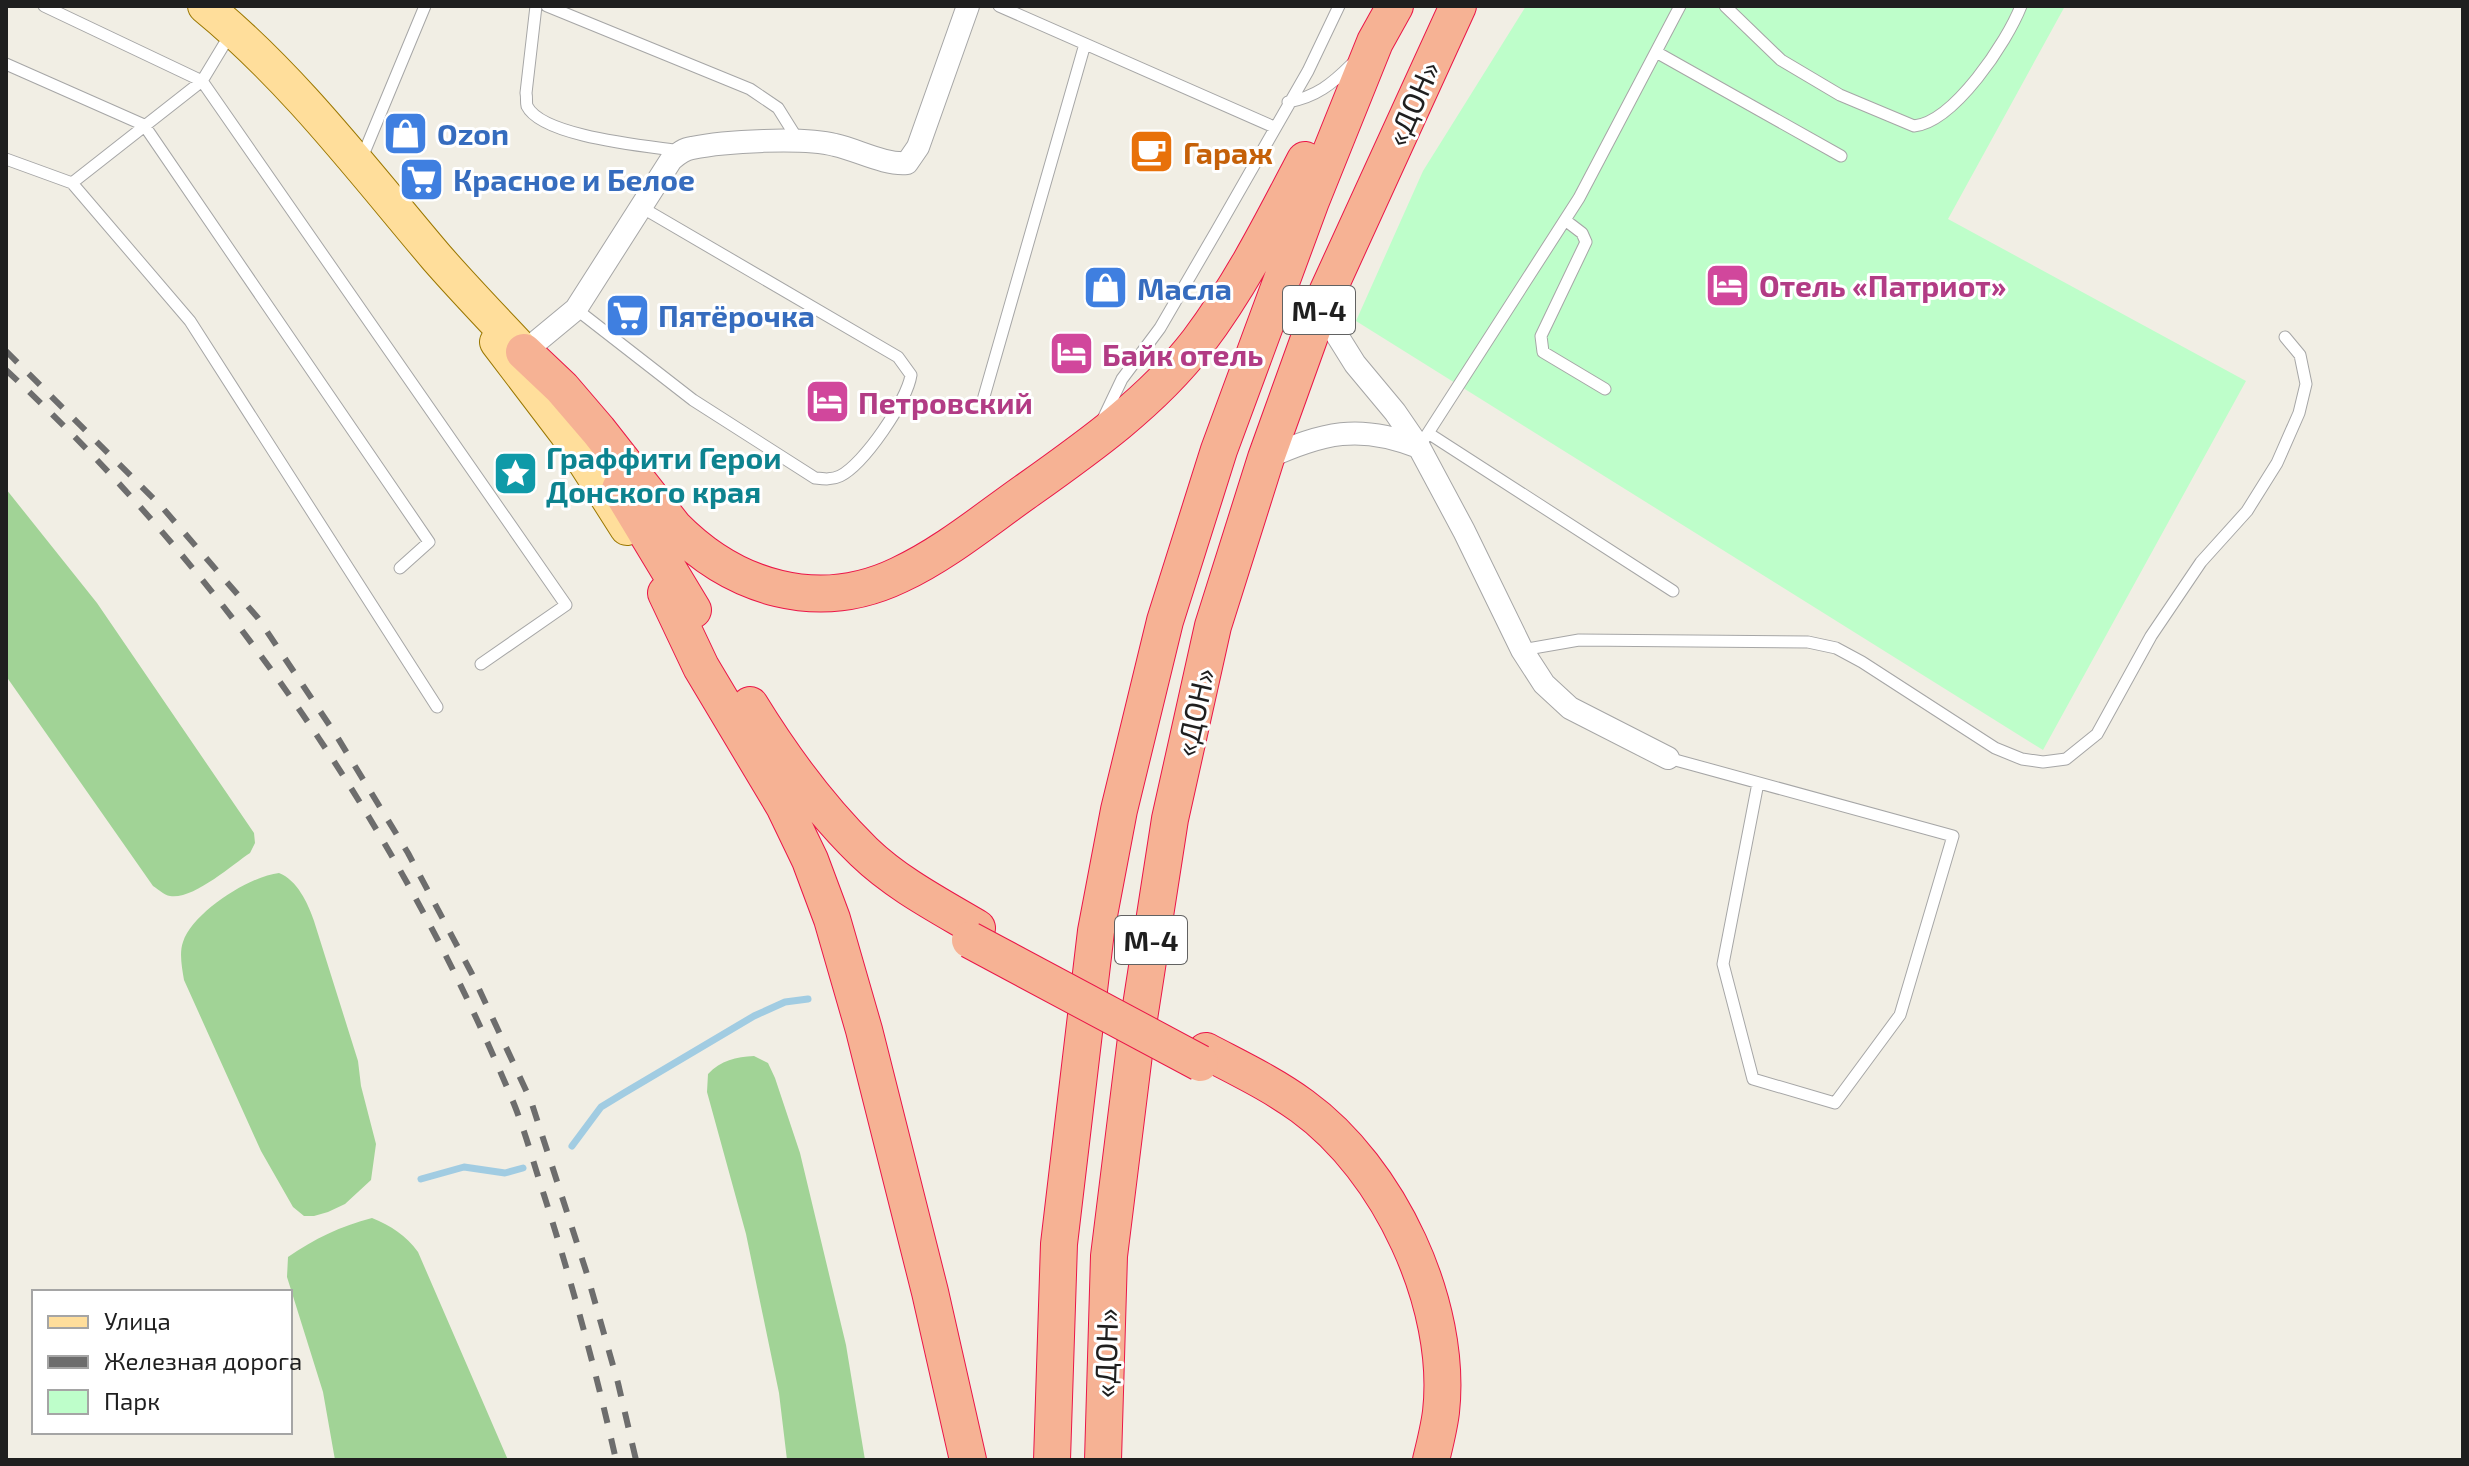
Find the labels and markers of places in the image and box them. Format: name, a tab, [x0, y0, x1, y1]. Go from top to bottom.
shop icon: Ozon	[382, 109, 430, 157]
place label: Ozon	[437, 115, 509, 151]
cafe icon: Гараж	[1128, 128, 1176, 176]
place label: Гараж	[1183, 134, 1273, 170]
supermarket icon: Красное и Белое	[398, 155, 446, 203]
place label: Красное и Белое	[453, 161, 695, 197]
hotel icon: Отель «Патриот»	[1704, 261, 1752, 309]
shop icon: Масла	[1082, 264, 1130, 312]
place label: Отель «Патриот»	[1759, 267, 2006, 303]
place label: Масла	[1137, 270, 1232, 306]
supermarket icon: Пятёрочка	[603, 291, 651, 339]
place label: Пятёрочка	[658, 297, 815, 333]
hotel icon: Байк отель	[1047, 330, 1095, 378]
place label: Байк отель	[1102, 336, 1263, 372]
hotel icon: Петровский	[803, 378, 851, 426]
place label: Петровский	[858, 384, 1033, 420]
place label: Граффити Герои Донского края	[546, 439, 781, 509]
place icon: Граффити Герои Донского края	[491, 450, 539, 498]

